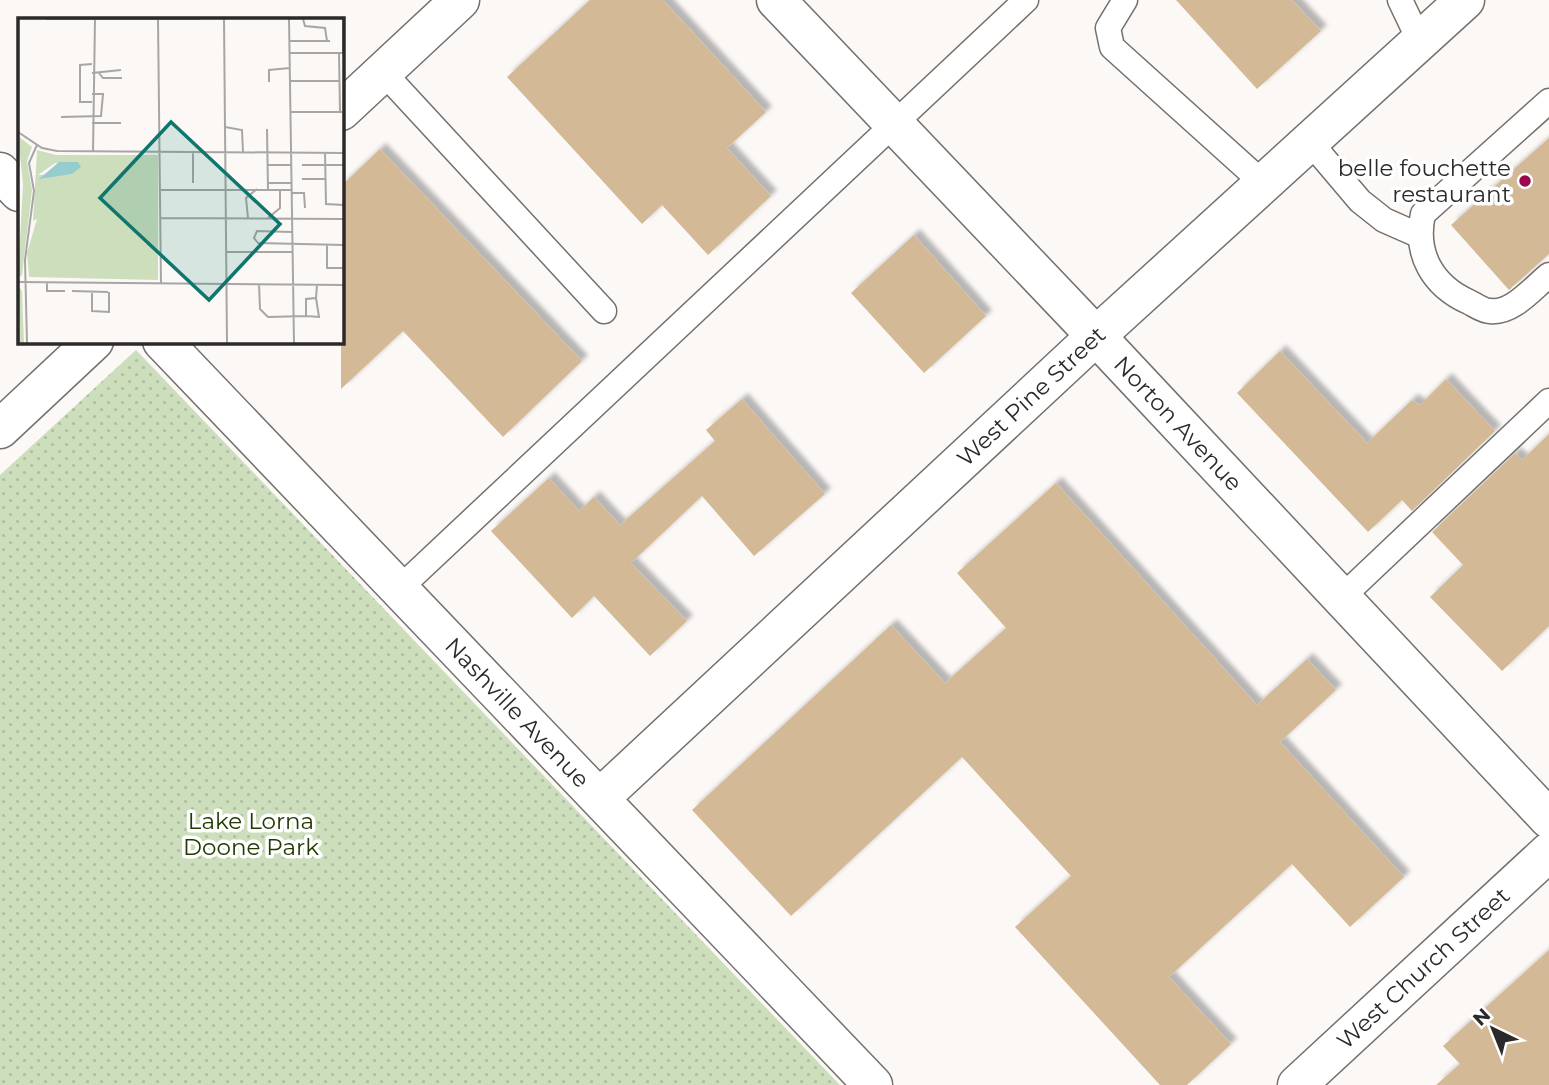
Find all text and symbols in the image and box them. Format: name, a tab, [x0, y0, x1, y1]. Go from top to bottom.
inset map	[18, 18, 343, 343]
place label: belle fouchette restaurant	[1338, 154, 1511, 208]
marker: belle fouchette restaurant	[1517, 173, 1533, 189]
street label: West Pine Street	[951, 320, 1111, 472]
street label: Norton Avenue	[1108, 350, 1248, 497]
street label: Nashville Avenue	[439, 632, 595, 793]
park label: Lake Lorna Doone Park	[183, 807, 319, 861]
street label: West Church Street	[1331, 882, 1515, 1055]
north arrow	[1458, 994, 1528, 1064]
text: N	[1468, 1003, 1495, 1031]

